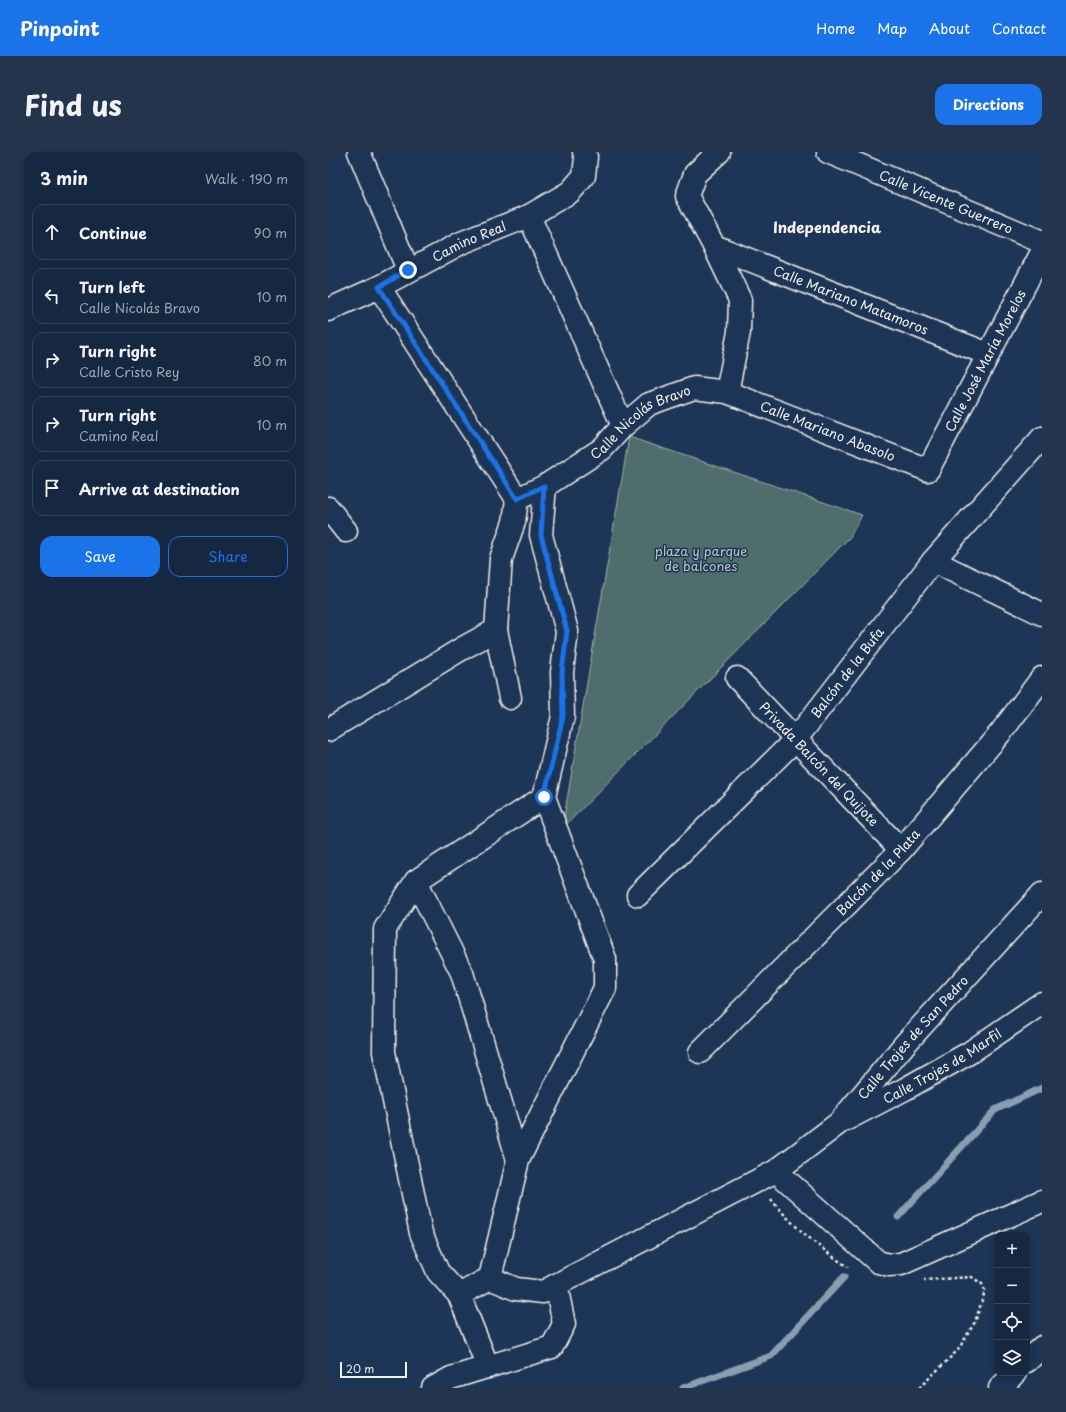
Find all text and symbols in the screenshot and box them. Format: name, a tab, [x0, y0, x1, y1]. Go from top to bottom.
text: Pinpoint	[20, 14, 100, 42]
text: Home	[816, 18, 855, 39]
text: Map	[877, 18, 907, 39]
text: About	[929, 18, 970, 39]
text: Contact	[992, 18, 1046, 39]
text: Find us	[24, 83, 122, 126]
button: Directions	[935, 84, 1042, 125]
text: 3 min	[40, 165, 88, 191]
street label: Calle Vicente Guerrero	[876, 165, 1016, 238]
text: Walk · 190 m	[205, 169, 288, 188]
district label: Independencia	[773, 215, 882, 238]
street label: Camino Real	[428, 216, 509, 266]
icon: ahead	[41, 221, 63, 243]
text: Continue	[79, 221, 147, 244]
text: 90 m	[254, 223, 287, 242]
street label: Calle Mariano Matamoros	[771, 260, 931, 339]
route end	[399, 261, 417, 279]
text: Turn left	[79, 275, 145, 298]
icon: left	[41, 285, 63, 307]
street label: Calle José María Morelos	[940, 286, 1030, 435]
text: 10 m	[257, 287, 287, 306]
text: Calle Nicolás Bravo	[79, 298, 200, 317]
text: Turn right	[79, 339, 156, 362]
icon: right	[41, 349, 63, 371]
text: 80 m	[253, 351, 287, 370]
text: Calle Cristo Rey	[79, 362, 179, 381]
street label: Calle Nicolás Bravo	[586, 380, 693, 463]
street label: Calle Mariano Abasolo	[757, 396, 898, 465]
text: Turn right	[79, 403, 156, 426]
icon: right	[41, 413, 63, 435]
text: 10 m	[257, 415, 287, 434]
text: Camino Real	[79, 426, 158, 445]
icon: arrive	[41, 477, 63, 499]
text: Arrive at destination	[79, 477, 240, 500]
button: Save	[40, 536, 160, 577]
button: Share	[168, 536, 288, 577]
park label: plaza y parque de balcones	[655, 541, 747, 575]
street label: Balcón de la Bufa	[806, 622, 888, 721]
street label: Privada Balcón del Quijote	[756, 697, 883, 830]
route start	[535, 788, 553, 806]
street label: Balcón de la Plata	[831, 824, 924, 919]
street label: Calle Trojes de San Pedro	[853, 971, 972, 1103]
street label: Calle Trojes de Marfil	[879, 1023, 1005, 1108]
map controls	[994, 1232, 1030, 1376]
button: +	[994, 1232, 1030, 1268]
button: −	[994, 1268, 1030, 1304]
button: locate	[994, 1304, 1030, 1340]
button: layers	[994, 1340, 1030, 1376]
scale bar	[340, 1360, 407, 1379]
text: 20 m	[346, 1360, 374, 1377]

